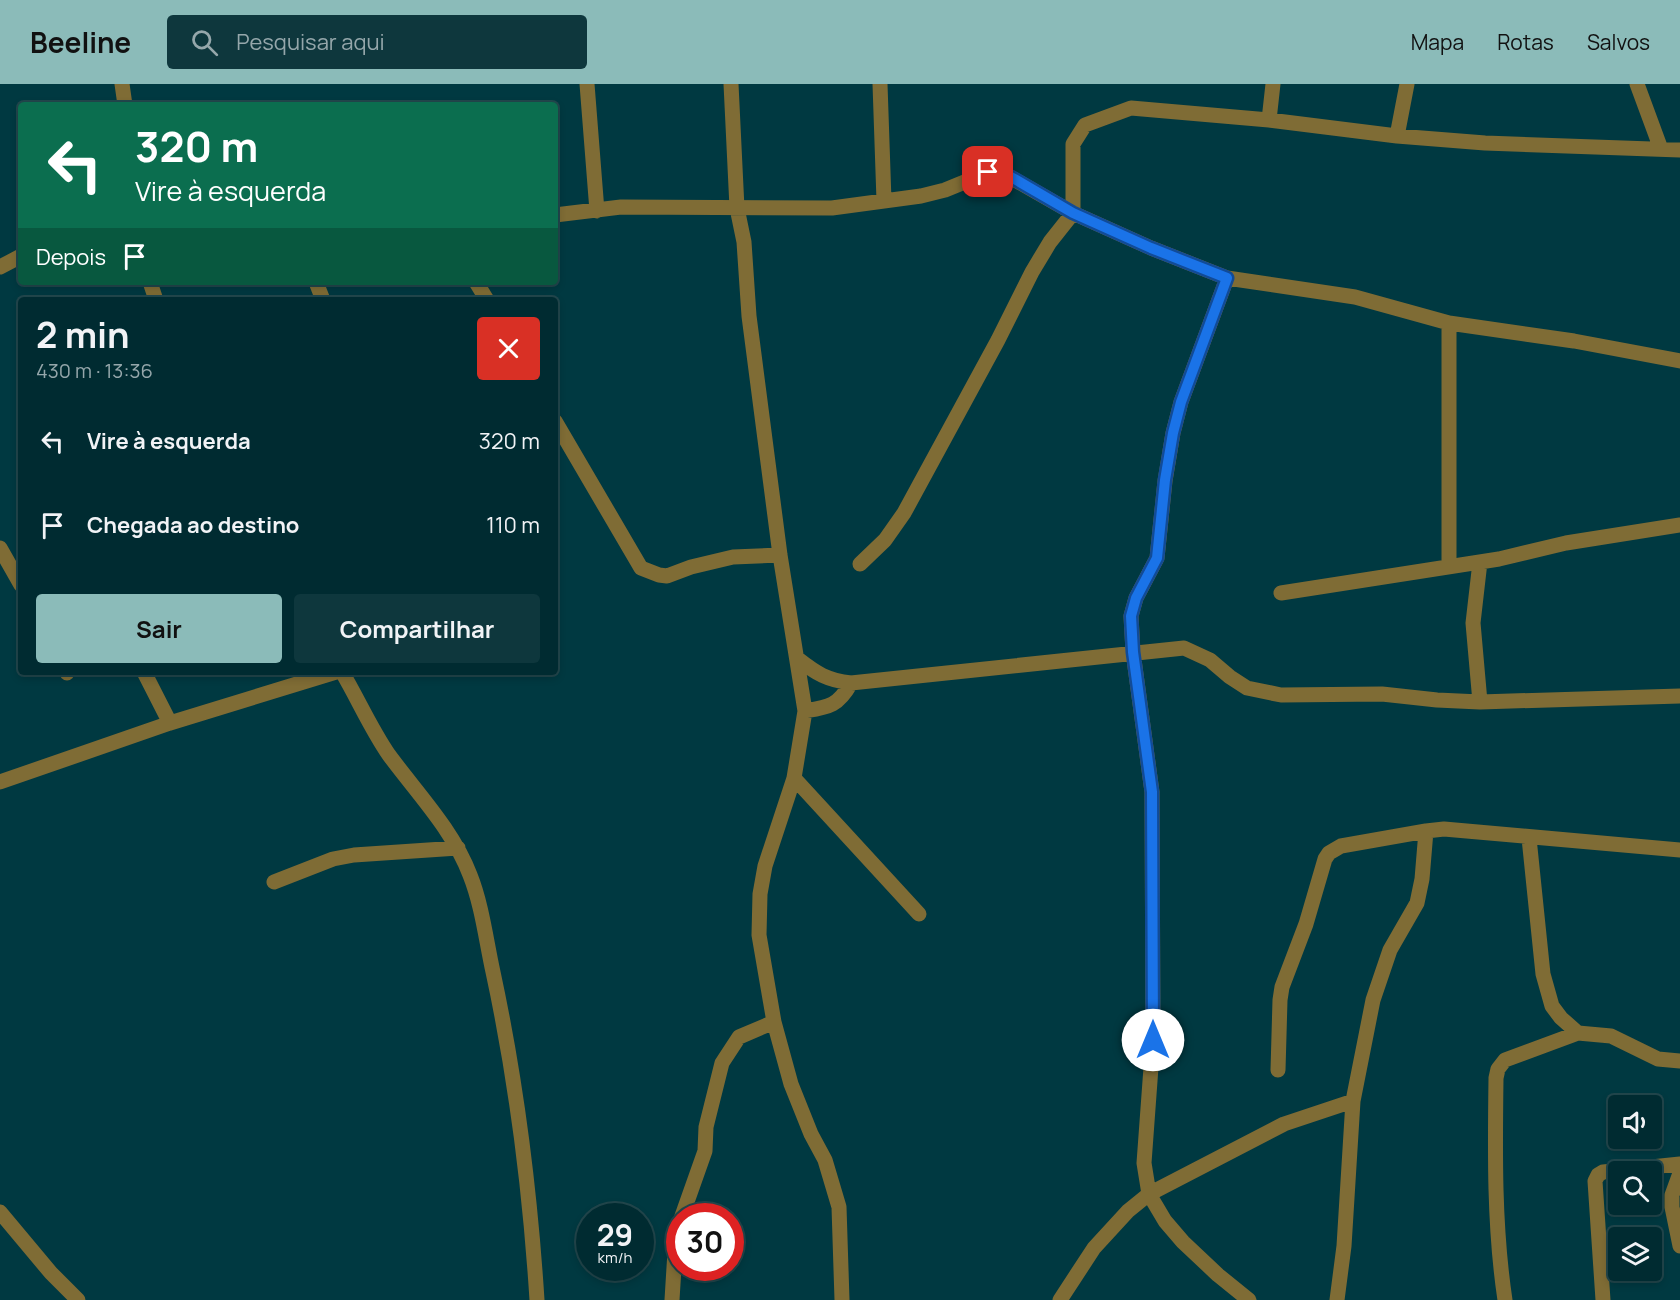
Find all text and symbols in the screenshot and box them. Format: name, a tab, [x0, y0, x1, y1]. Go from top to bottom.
search box	[167, 15, 587, 69]
text: Beeline	[30, 23, 131, 61]
icon: search	[188, 26, 221, 59]
text: Pesquisar aqui	[236, 27, 385, 57]
text: Mapa	[1411, 28, 1464, 56]
text: Rotas	[1497, 28, 1554, 56]
text: Salvos	[1587, 28, 1650, 56]
text: 320 m	[135, 117, 258, 175]
icon: left	[36, 126, 114, 204]
pin	[962, 146, 1013, 197]
icon: arrive	[971, 155, 1004, 188]
text: Vire à esquerda	[135, 172, 326, 209]
icon: arrive	[118, 240, 151, 273]
text: Depois	[36, 242, 106, 272]
text: 2 min	[36, 310, 130, 359]
button: close	[477, 317, 540, 380]
text: 430 m · 13:36	[36, 357, 153, 384]
icon: left	[36, 425, 69, 458]
text: Vire à esquerda	[87, 426, 251, 456]
text: 320 m	[479, 426, 540, 456]
icon: arrive	[36, 509, 69, 542]
text: Chegada ao destino	[87, 510, 299, 540]
text: 110 m	[486, 510, 540, 540]
button: Sair	[36, 594, 282, 663]
button: Compartilhar	[294, 594, 540, 663]
position arrow	[1121, 1008, 1185, 1072]
map controls	[1608, 1095, 1662, 1281]
button: sound	[1608, 1095, 1662, 1149]
button: search	[1608, 1161, 1662, 1215]
speed limit sign: 30	[666, 1203, 744, 1281]
text: 29	[597, 1214, 633, 1255]
button: layers	[1608, 1227, 1662, 1281]
text: km/h	[598, 1247, 632, 1268]

